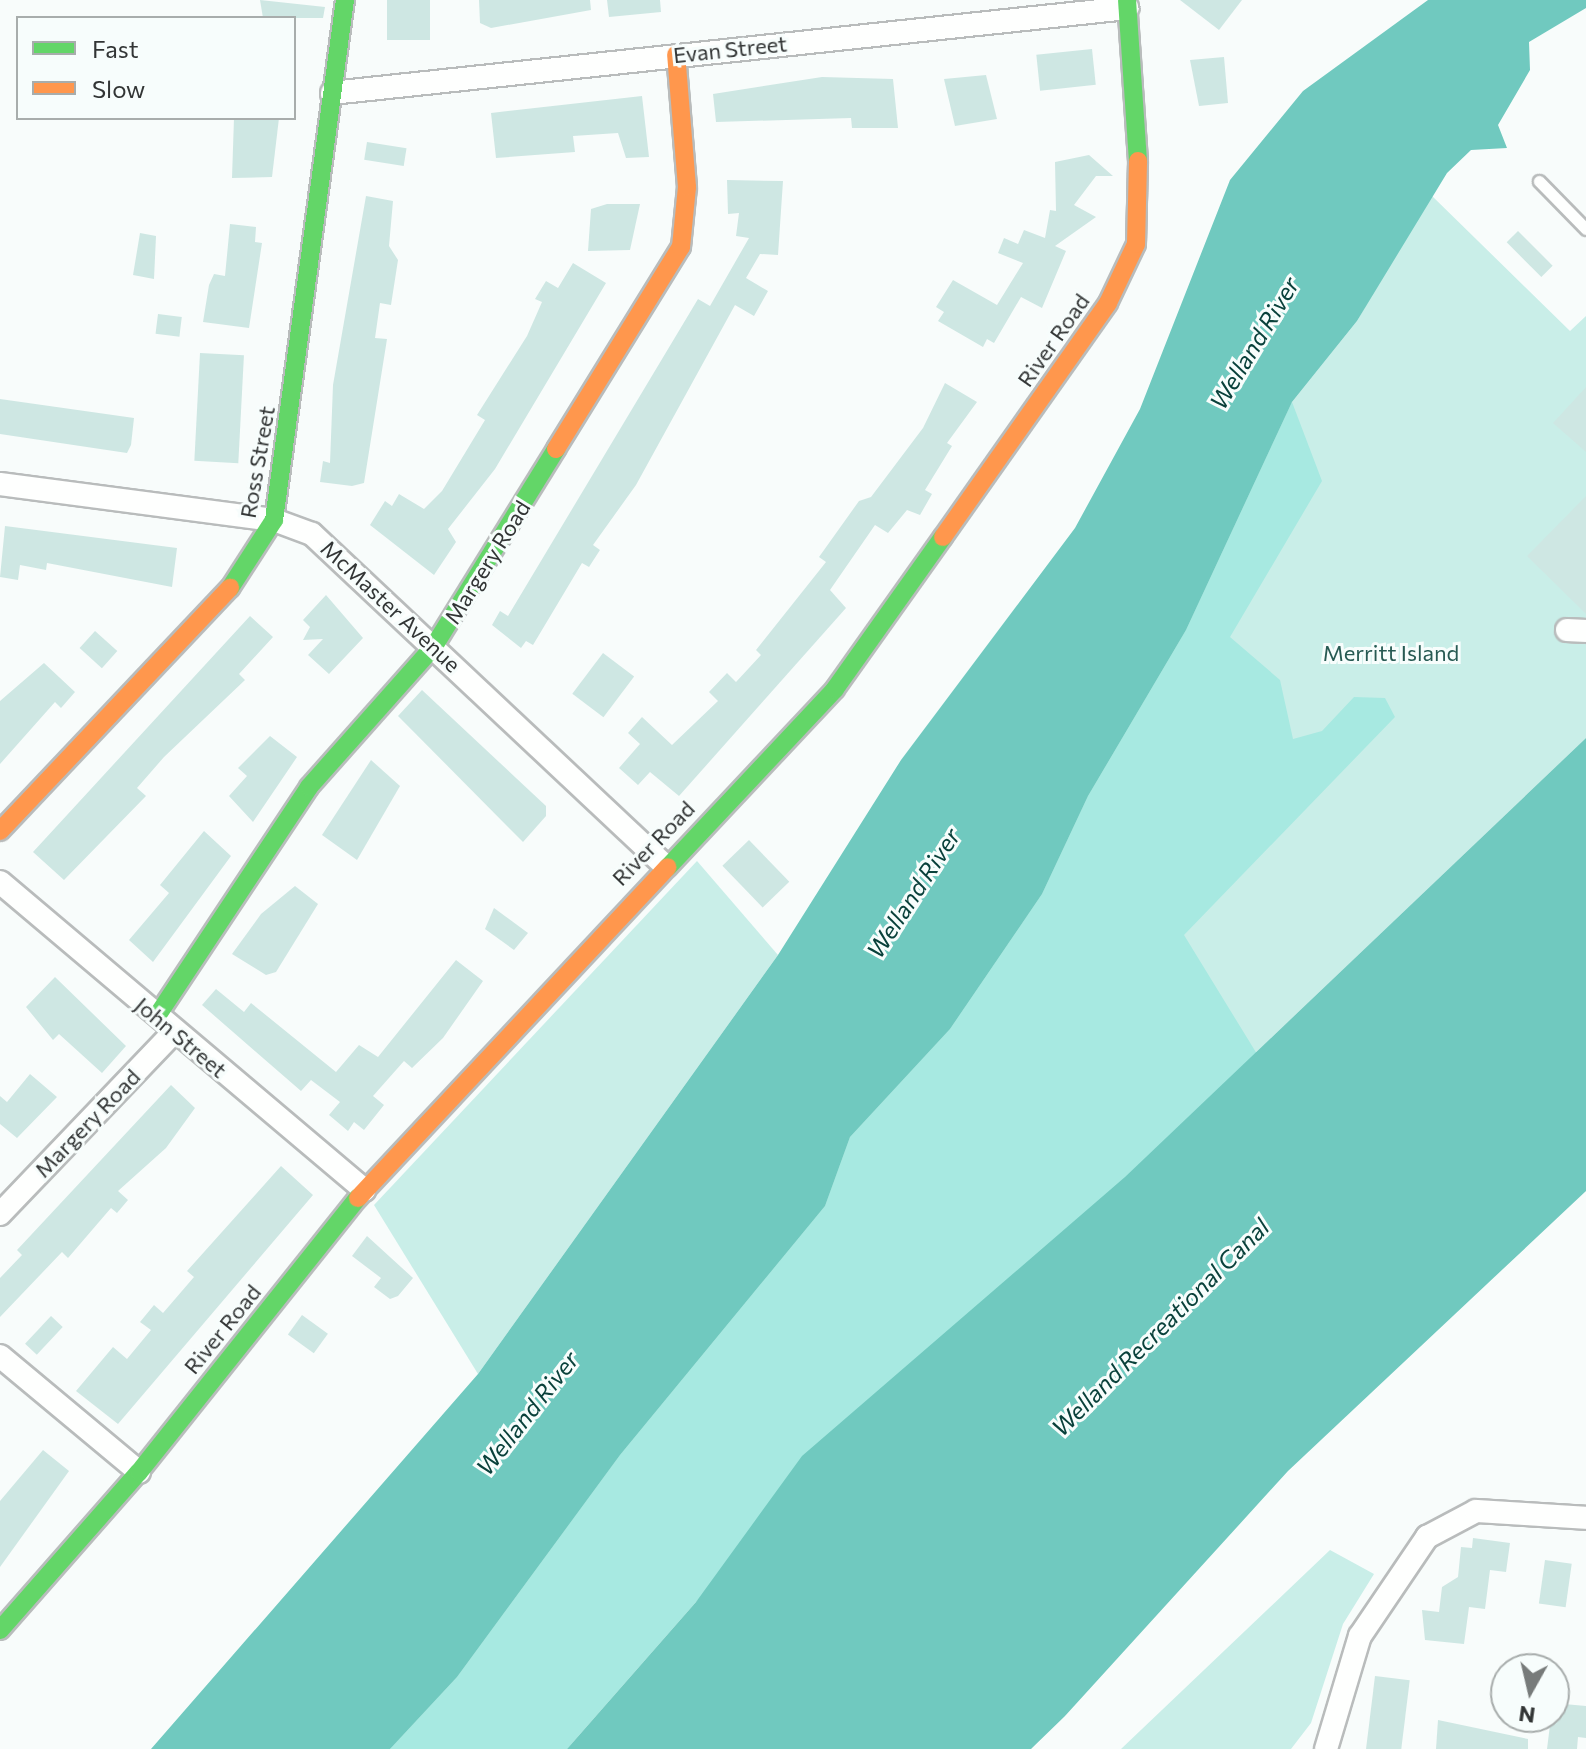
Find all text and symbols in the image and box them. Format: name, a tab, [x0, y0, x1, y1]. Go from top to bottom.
legend	[16, 16, 296, 120]
street label: Evan Street	[672, 30, 788, 68]
text: Fast	[92, 34, 139, 63]
text: Slow	[92, 74, 145, 103]
water label: Welland River	[1203, 272, 1305, 414]
street label: River Road	[1011, 288, 1095, 392]
street label: Ross Street	[234, 404, 280, 520]
street label: Margery Road	[439, 496, 535, 628]
street label: McMaster Avenue	[316, 535, 466, 677]
park label: Merritt Island	[1323, 640, 1459, 666]
street label: River Road	[606, 795, 700, 891]
water label: Welland River	[860, 823, 966, 963]
street label: John Street	[130, 991, 232, 1083]
street label: Margery Road	[29, 1063, 145, 1183]
water label: Welland Recreational Canal	[1045, 1212, 1275, 1442]
street label: River Road	[178, 1279, 266, 1379]
water label: Welland River	[470, 1345, 584, 1481]
north arrow	[1490, 1653, 1570, 1733]
text: N	[1517, 1701, 1537, 1730]

